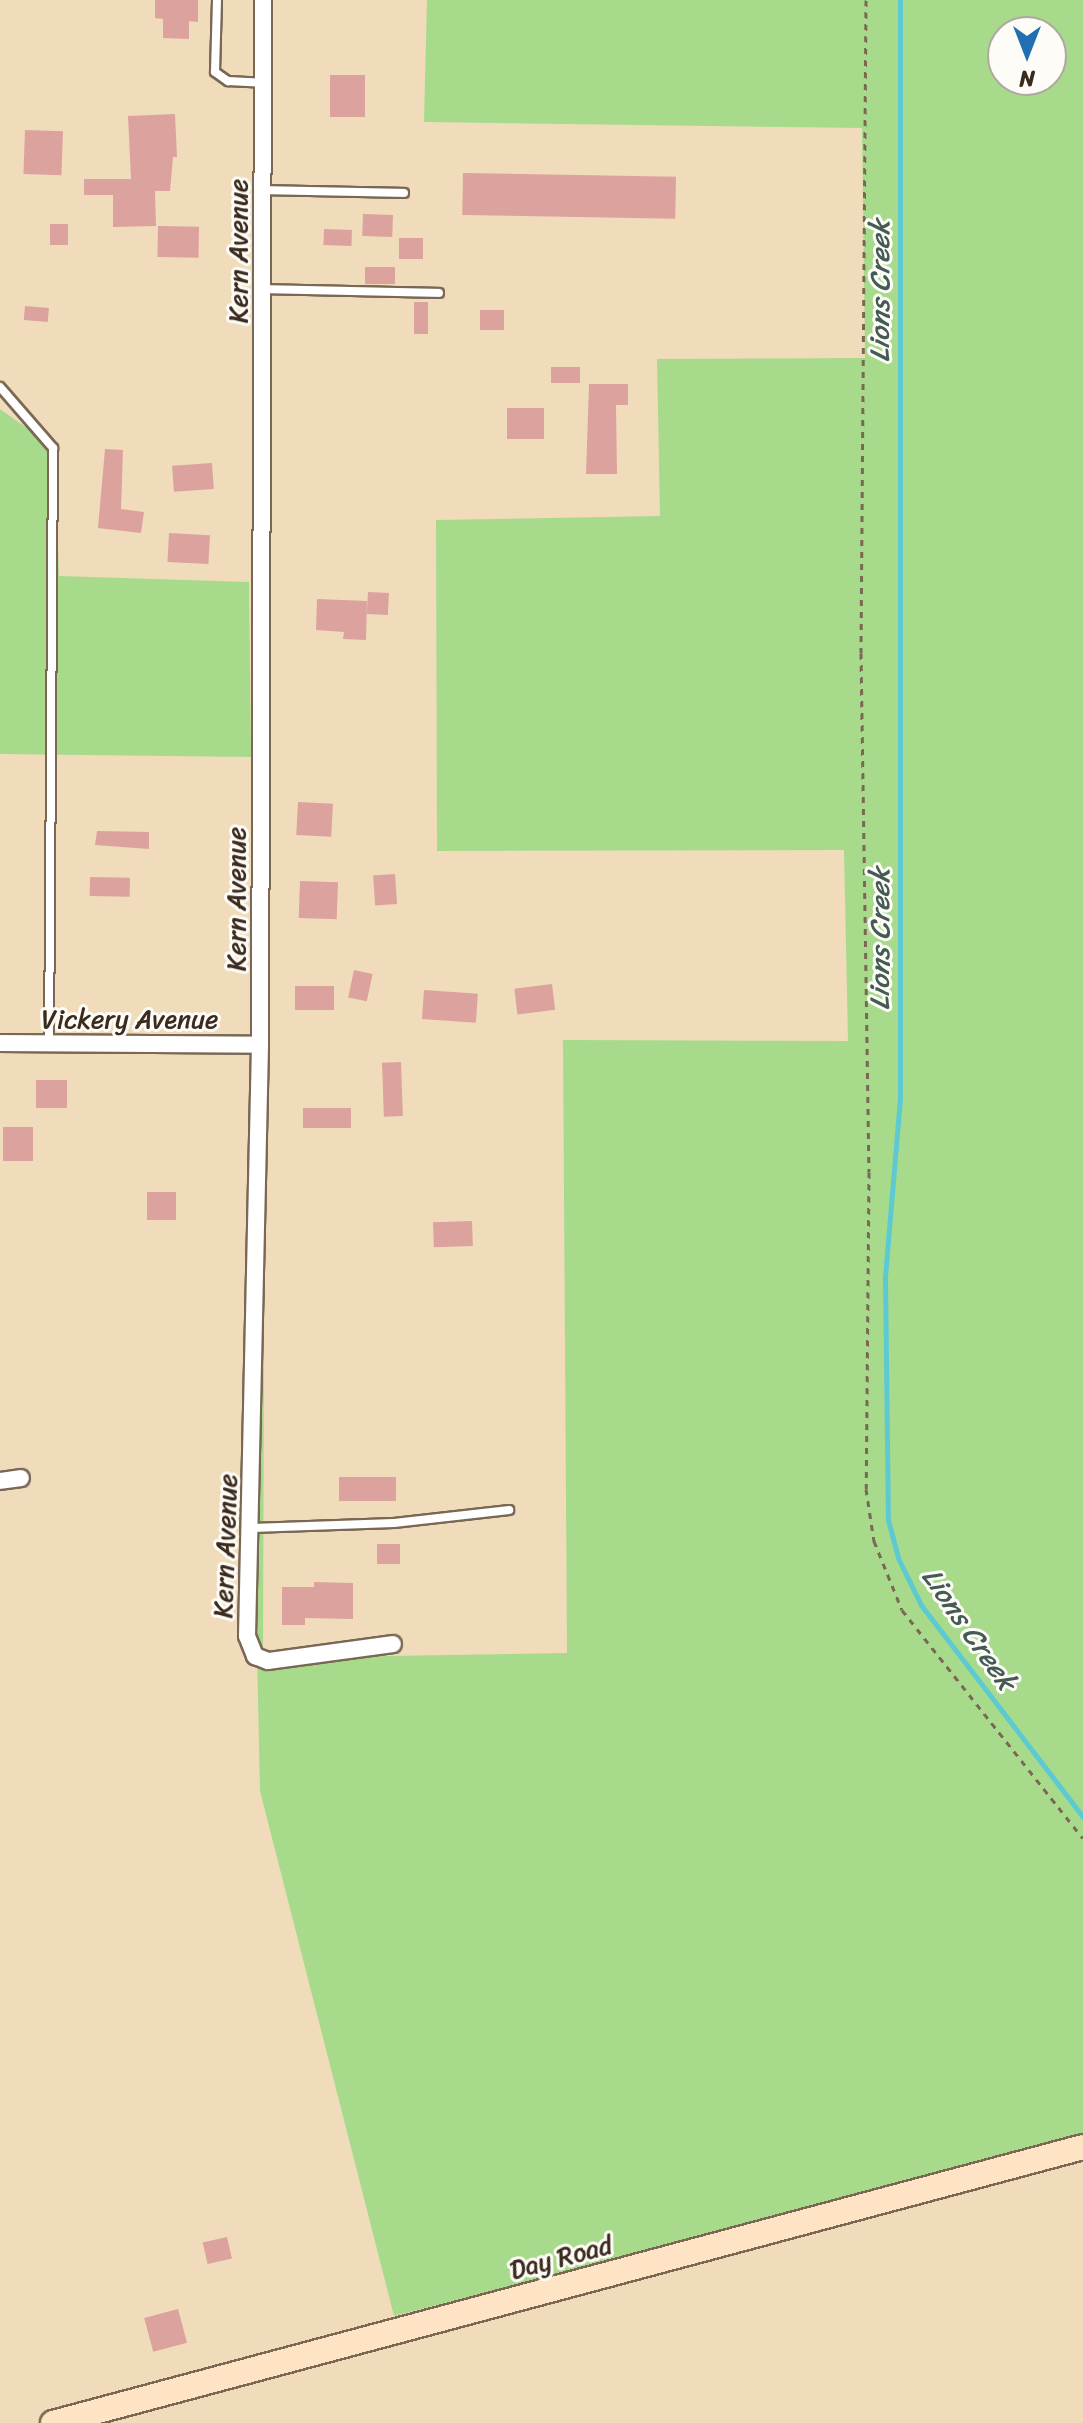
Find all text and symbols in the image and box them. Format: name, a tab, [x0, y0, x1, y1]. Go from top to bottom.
north arrow	[987, 16, 1067, 96]
text: N	[1019, 59, 1035, 98]
street label: Kern Avenue	[223, 179, 255, 323]
water label: Lions Creek	[863, 220, 897, 362]
street label: Kern Avenue	[221, 827, 253, 971]
water label: Lions Creek	[863, 868, 897, 1010]
street label: Vickery Avenue	[42, 1004, 218, 1036]
street label: Kern Avenue	[208, 1474, 244, 1618]
water label: Lions Creek	[914, 1561, 1024, 1697]
street label: Day Road	[506, 2229, 616, 2287]

